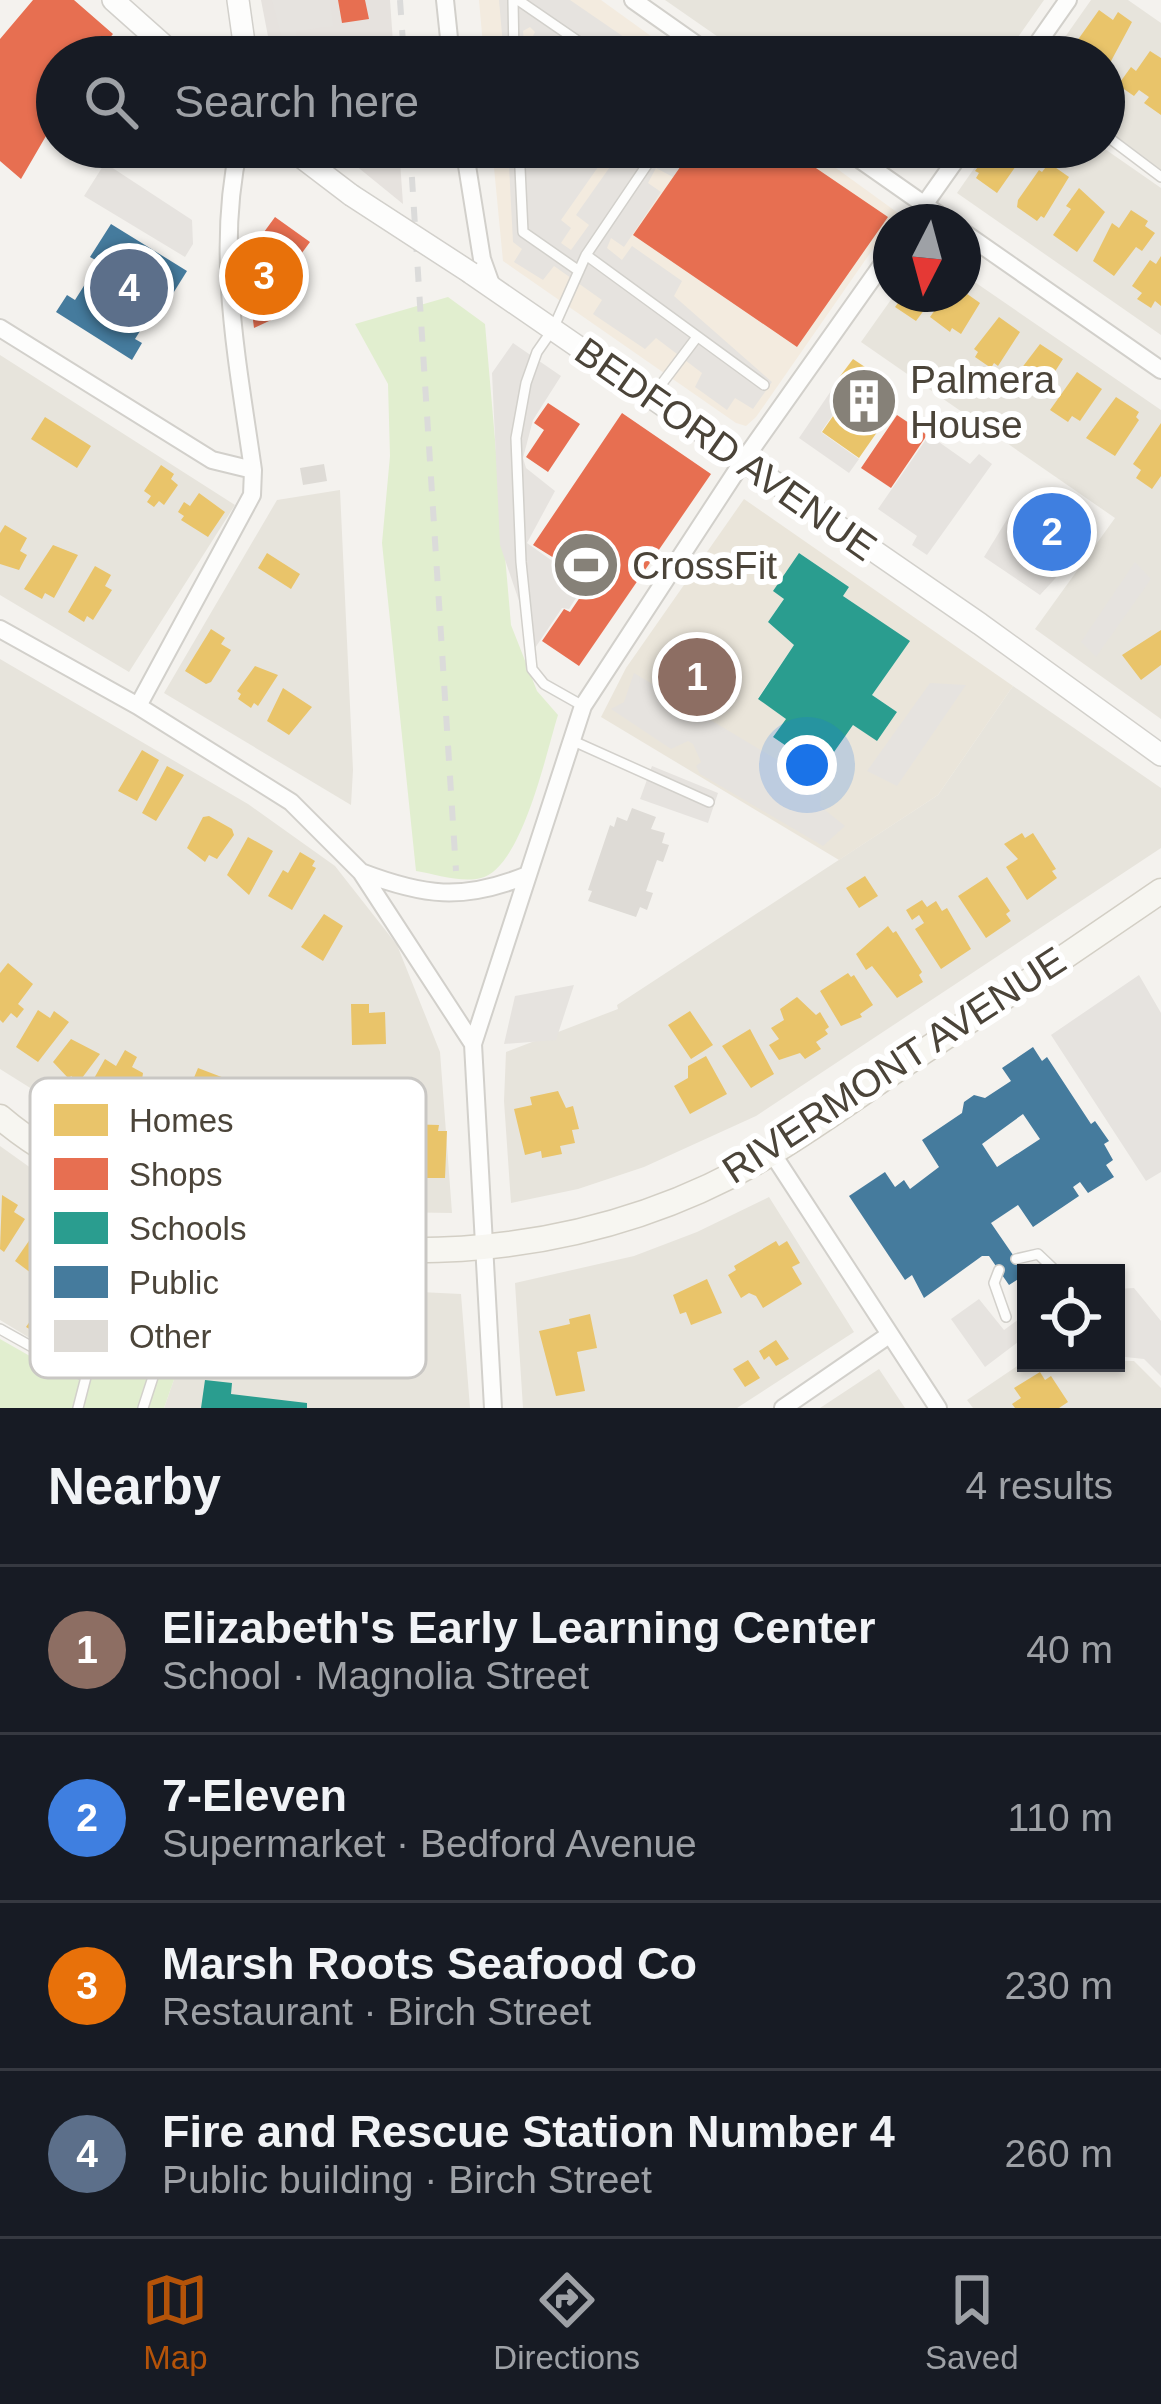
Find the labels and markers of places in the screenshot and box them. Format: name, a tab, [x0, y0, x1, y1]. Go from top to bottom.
pin: 3	[225, 231, 303, 321]
pin: 4	[90, 243, 168, 333]
place label: Palmera House	[910, 358, 1056, 446]
building icon: Palmera House	[829, 366, 899, 436]
pin: 2	[1013, 487, 1091, 577]
sports icon: CrossFit	[551, 530, 621, 600]
place label: CrossFit	[632, 544, 777, 587]
pin: 1	[658, 632, 736, 722]

